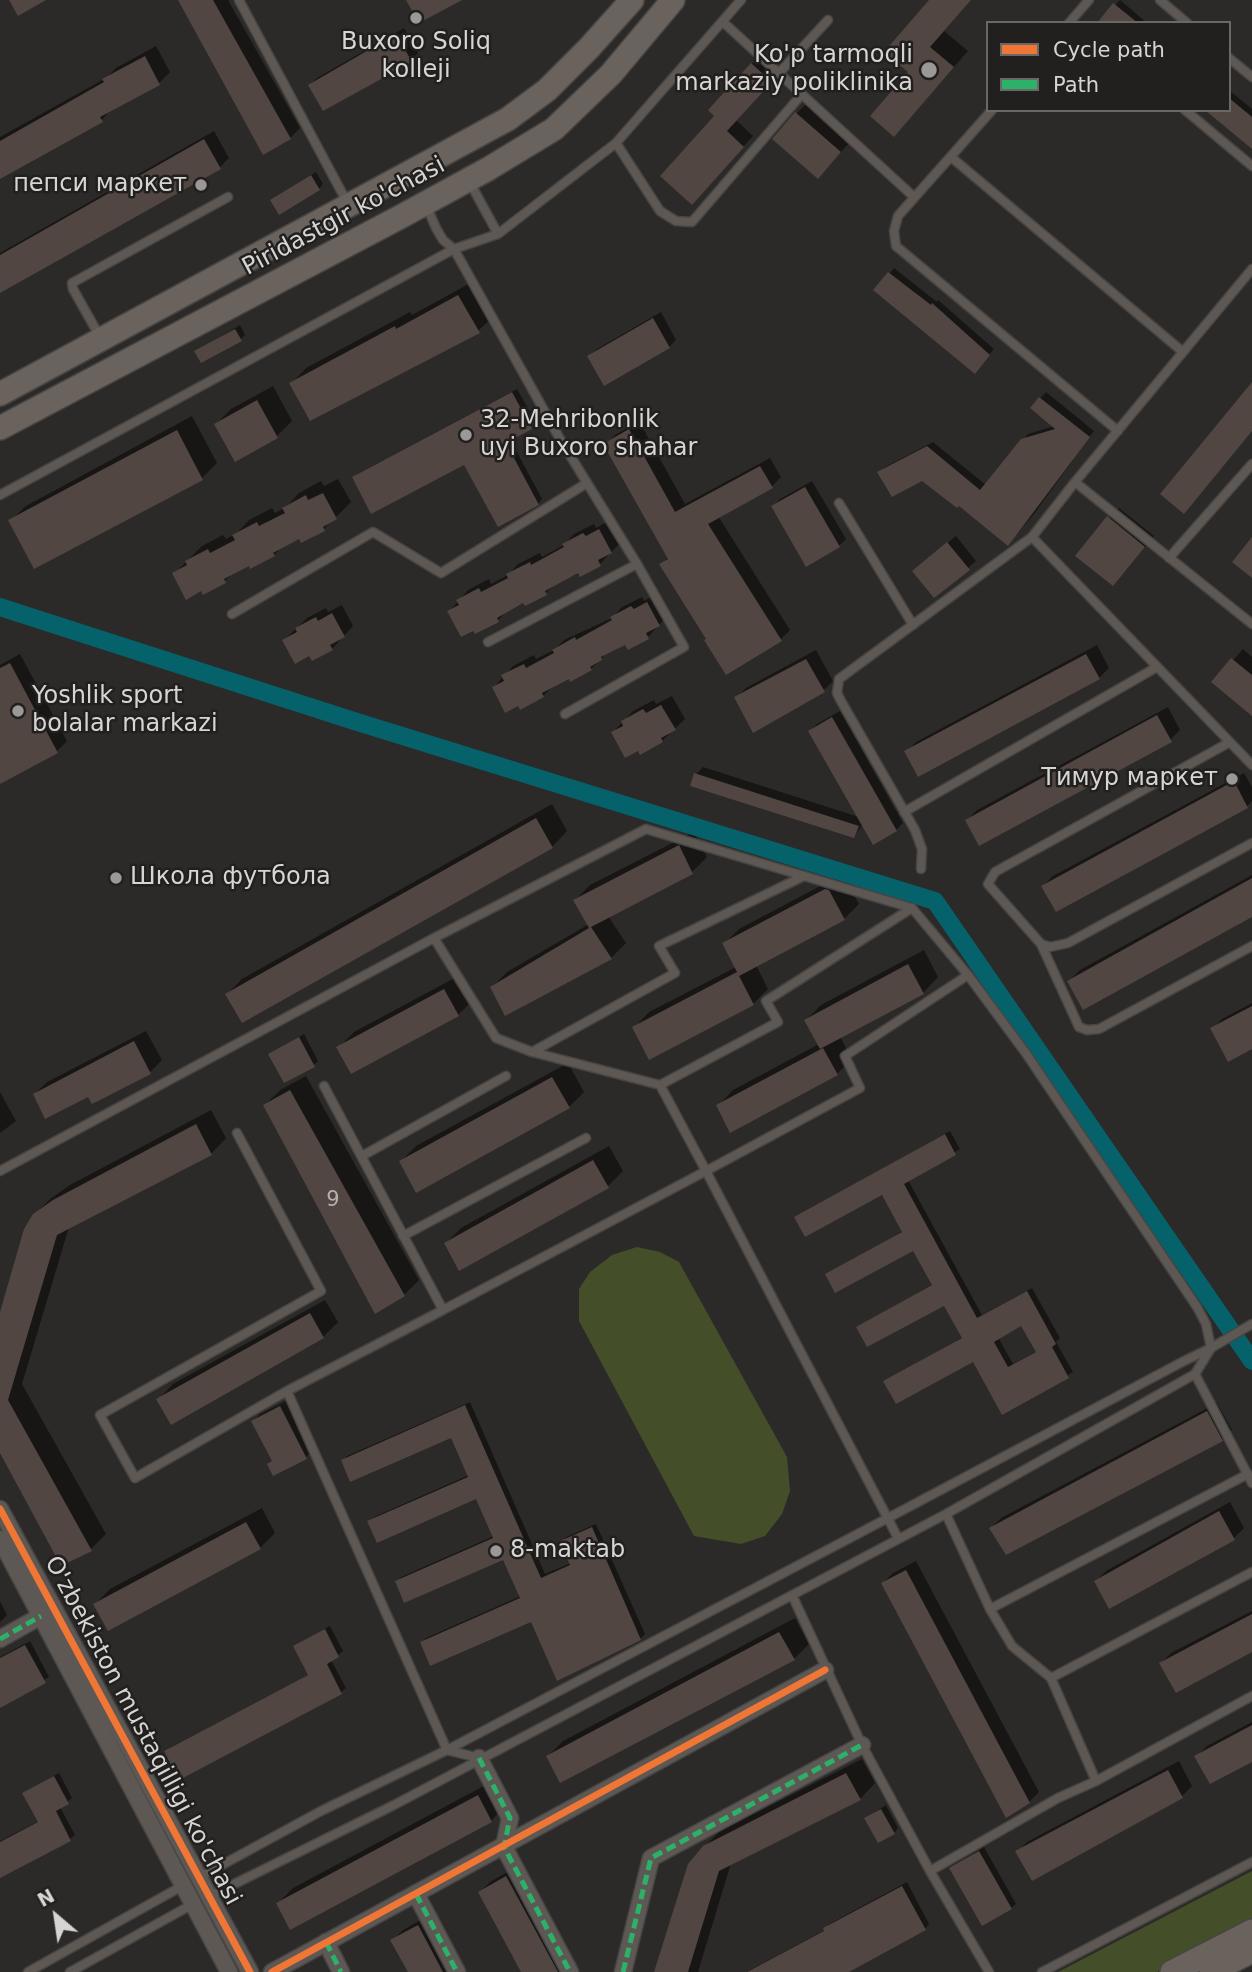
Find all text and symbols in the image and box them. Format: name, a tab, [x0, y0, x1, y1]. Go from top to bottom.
marker: Buxoro Soliq kolleji	[408, 10, 424, 26]
legend	[986, 21, 1231, 112]
place label: Buxoro Soliq kolleji	[341, 29, 491, 85]
text: Cycle path	[1053, 38, 1165, 62]
place label: Ko'p tarmoqli markaziy poliklinika	[675, 42, 913, 98]
marker: Ko'p tarmoqli markaziy poliklinika	[919, 60, 939, 80]
text: Path	[1053, 73, 1099, 97]
street label: Piridastgir ko'chasi	[238, 151, 450, 283]
place label: пепси маркет	[13, 171, 187, 199]
marker: пепси маркет	[193, 177, 209, 193]
place label: 32-Mehribonlik uyi Buxoro shahar	[480, 407, 697, 463]
marker: 32-Mehribonlik uyi Buxoro shahar	[458, 427, 474, 443]
place label: Yoshlik sport bolalar markazi	[32, 683, 218, 739]
marker: Yoshlik sport bolalar markazi	[10, 703, 26, 719]
place label: Тимур маркет	[1041, 765, 1218, 793]
marker: Тимур маркет	[1224, 771, 1240, 787]
place label: Школа футбола	[130, 864, 331, 892]
marker: Школа футбола	[108, 870, 124, 886]
house number: 9	[326, 1188, 340, 1214]
place label: 8-maktab	[510, 1537, 625, 1565]
marker: 8-maktab	[488, 1543, 504, 1559]
street label: O'zbekiston mustaqilligi ko'chasi	[37, 1551, 247, 1911]
north arrow	[21, 1881, 91, 1951]
text: N	[34, 1884, 58, 1911]

